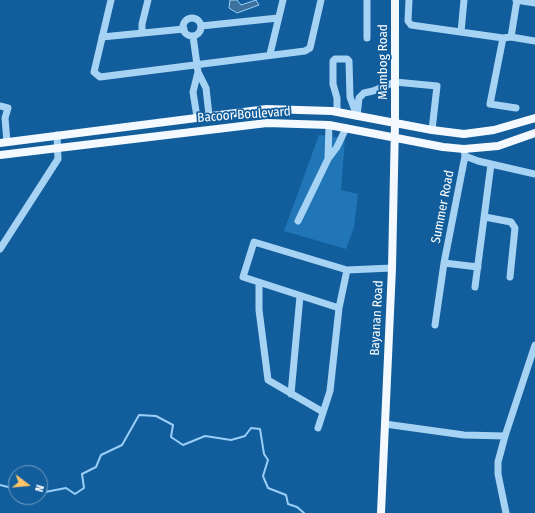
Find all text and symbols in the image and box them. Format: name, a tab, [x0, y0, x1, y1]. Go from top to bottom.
street label: Mambog Road	[375, 24, 391, 100]
street label: Bacoor Boulevard	[197, 104, 291, 126]
street label: Summer Road	[428, 169, 458, 245]
street label: Bayanan Road	[367, 280, 387, 356]
north arrow	[8, 465, 48, 505]
text: N	[32, 483, 46, 493]

